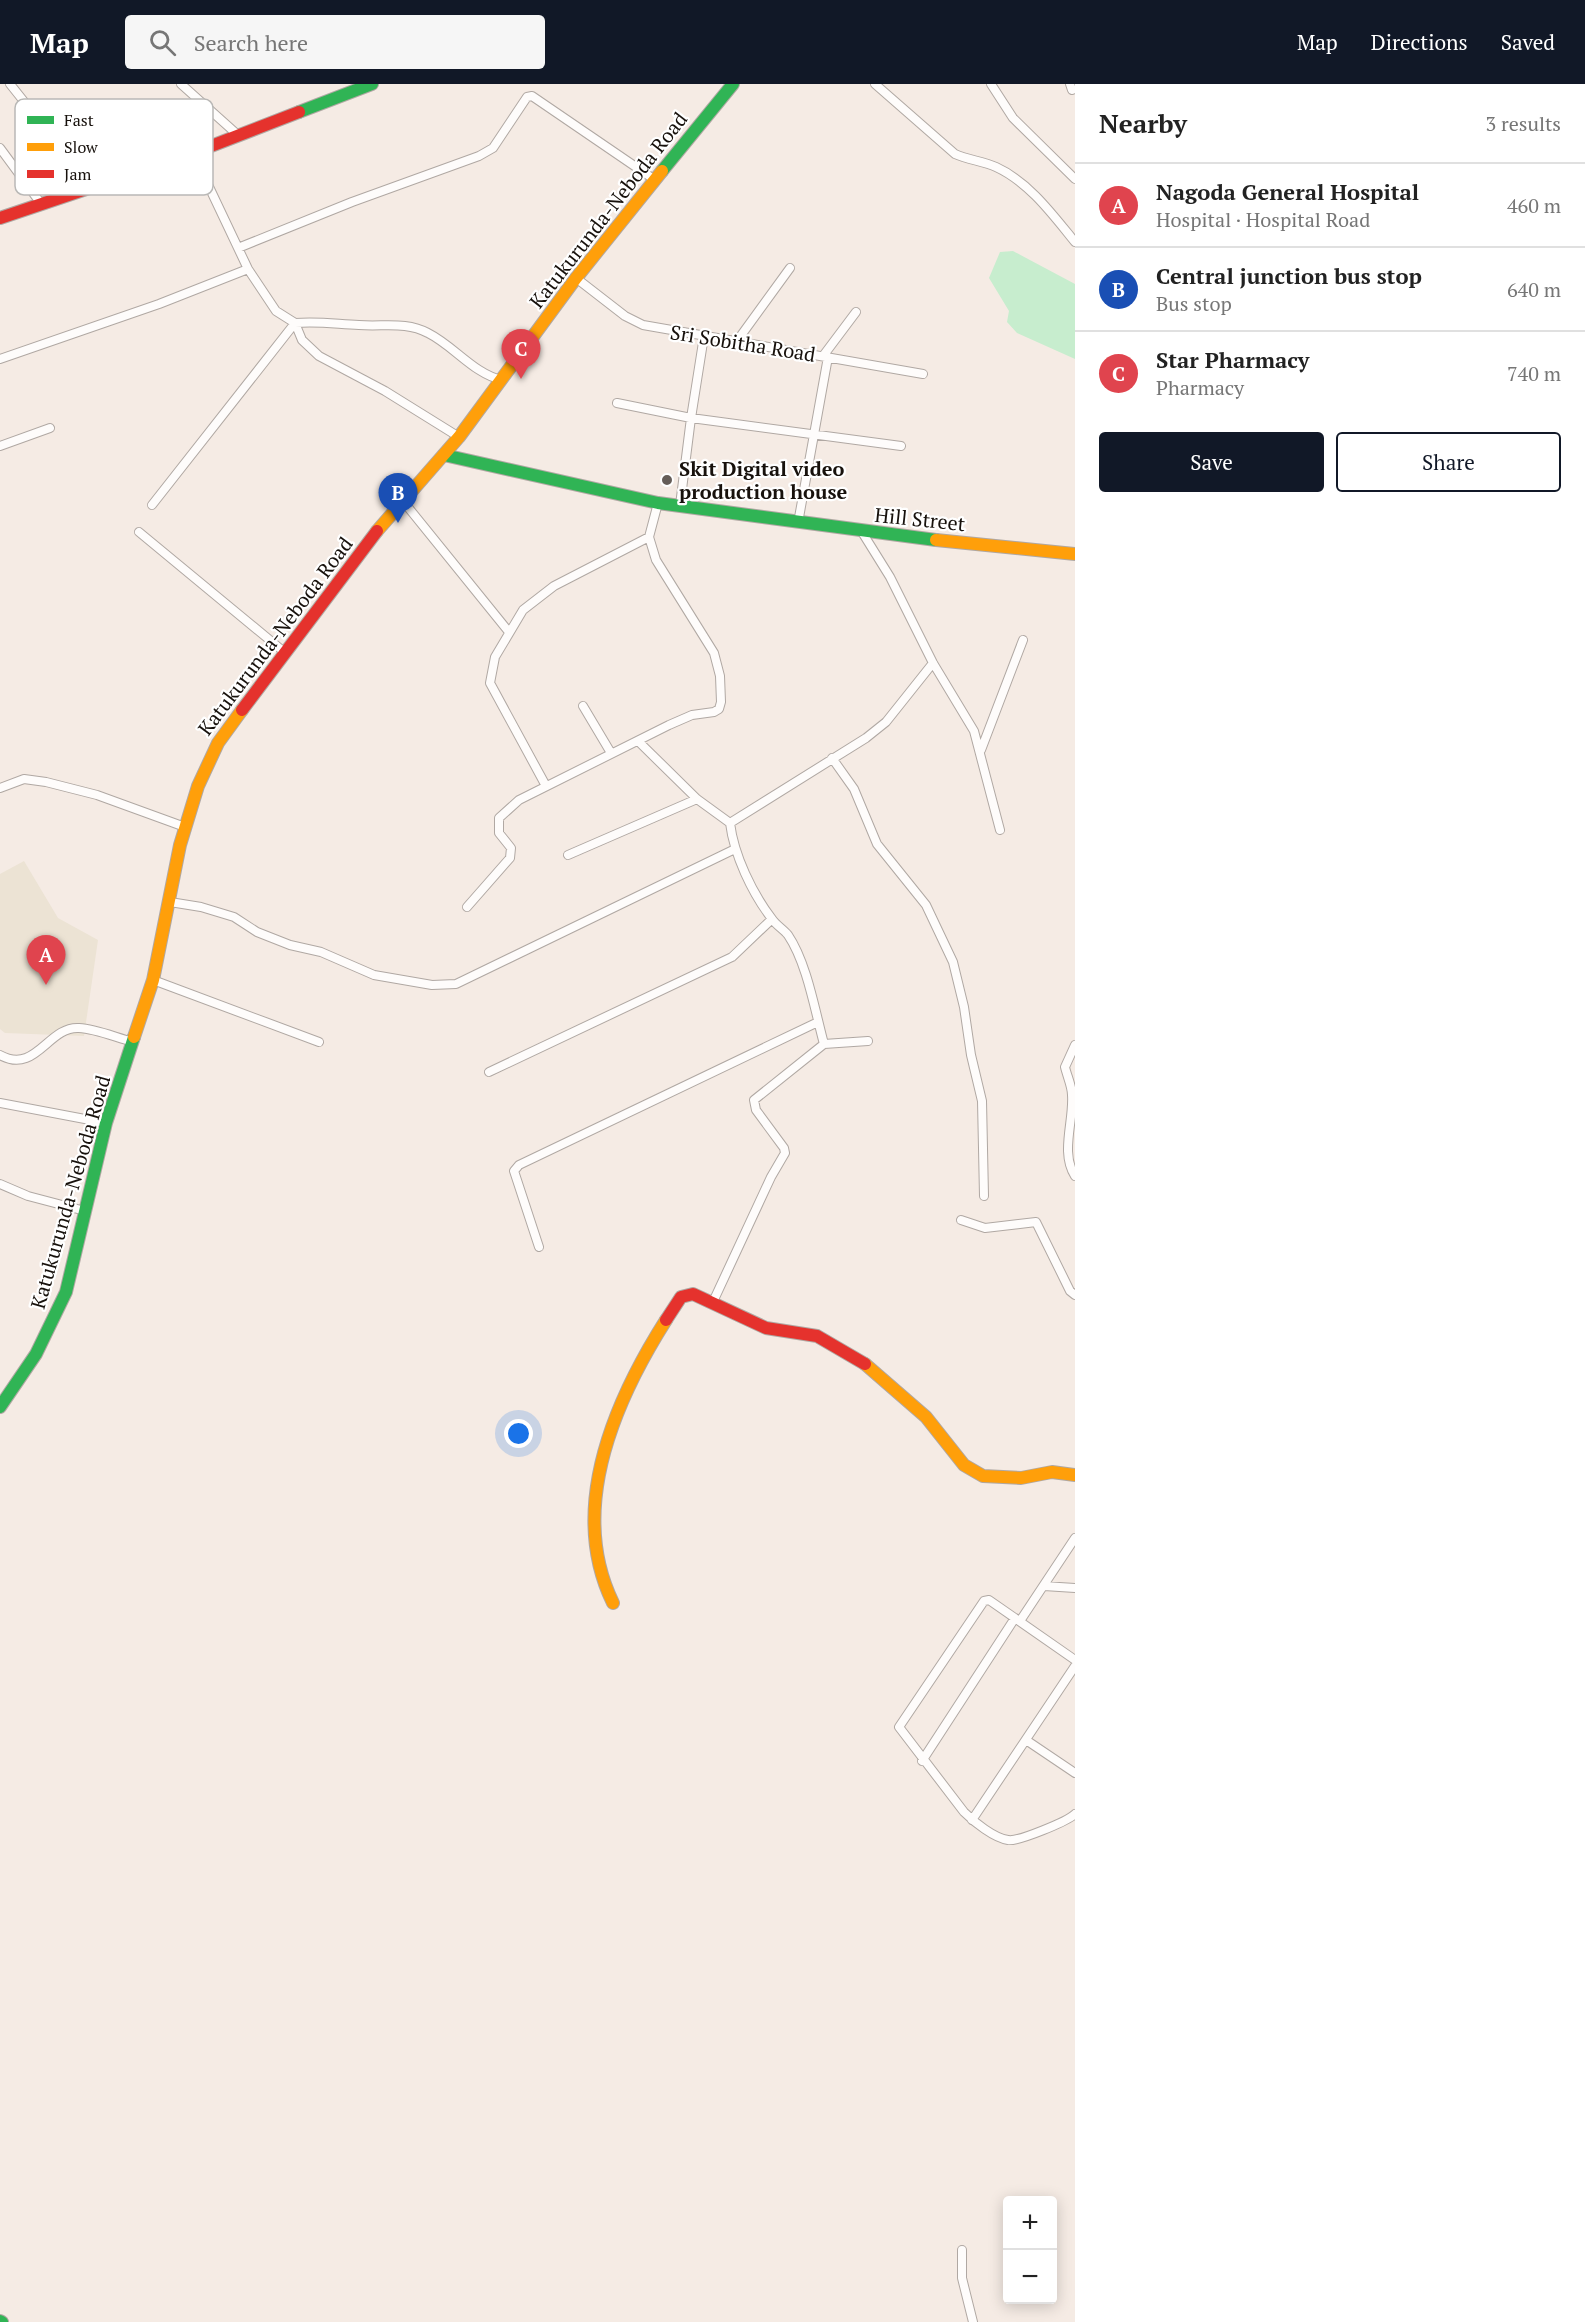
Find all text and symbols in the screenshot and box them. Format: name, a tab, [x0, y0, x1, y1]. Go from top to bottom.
search box	[125, 15, 545, 69]
text: Map	[30, 24, 89, 61]
icon: search	[146, 26, 179, 59]
text: Search here	[194, 28, 308, 57]
text: Map	[1297, 28, 1338, 56]
text: Directions	[1371, 28, 1468, 56]
text: Saved	[1501, 28, 1555, 56]
legend	[15, 99, 213, 195]
street label: Katukurunda-Neboda Road	[523, 106, 693, 314]
text: Nearby	[1099, 106, 1187, 140]
text: Fast	[64, 109, 94, 131]
text: 3 results	[1486, 110, 1561, 137]
text: Slow	[64, 136, 98, 158]
text: Jam	[64, 163, 92, 185]
text: Nagoda General Hospital	[1156, 177, 1419, 206]
text: A	[1111, 192, 1126, 219]
text: 460 m	[1507, 192, 1561, 219]
text: Hospital · Hospital Road	[1156, 206, 1370, 233]
text: Central junction bus stop	[1156, 261, 1422, 290]
text: B	[1112, 276, 1125, 303]
text: 640 m	[1507, 276, 1561, 303]
text: Bus stop	[1156, 290, 1232, 317]
street label: Sri Sobitha Road	[668, 318, 818, 368]
pin: C	[502, 330, 540, 379]
text: Star Pharmacy	[1156, 345, 1309, 374]
text: C	[1112, 360, 1125, 387]
text: 740 m	[1507, 360, 1561, 387]
text: Pharmacy	[1156, 374, 1244, 401]
button: Save	[1099, 432, 1324, 492]
button: Share	[1336, 432, 1561, 492]
place label: Skit Digital video production house	[679, 455, 847, 505]
marker: Skit Digital video production house	[660, 473, 674, 487]
pin: B	[378, 474, 418, 523]
street label: Hill Street	[873, 501, 967, 537]
street label: Katukurunda-Neboda Road	[191, 531, 359, 741]
pin: A	[26, 936, 66, 985]
street label: Katukurunda-Neboda Road	[24, 1072, 116, 1312]
your location	[504, 1419, 533, 1448]
map controls	[1003, 2196, 1057, 2304]
button: +	[1003, 2196, 1057, 2250]
button: −	[1003, 2250, 1057, 2304]

